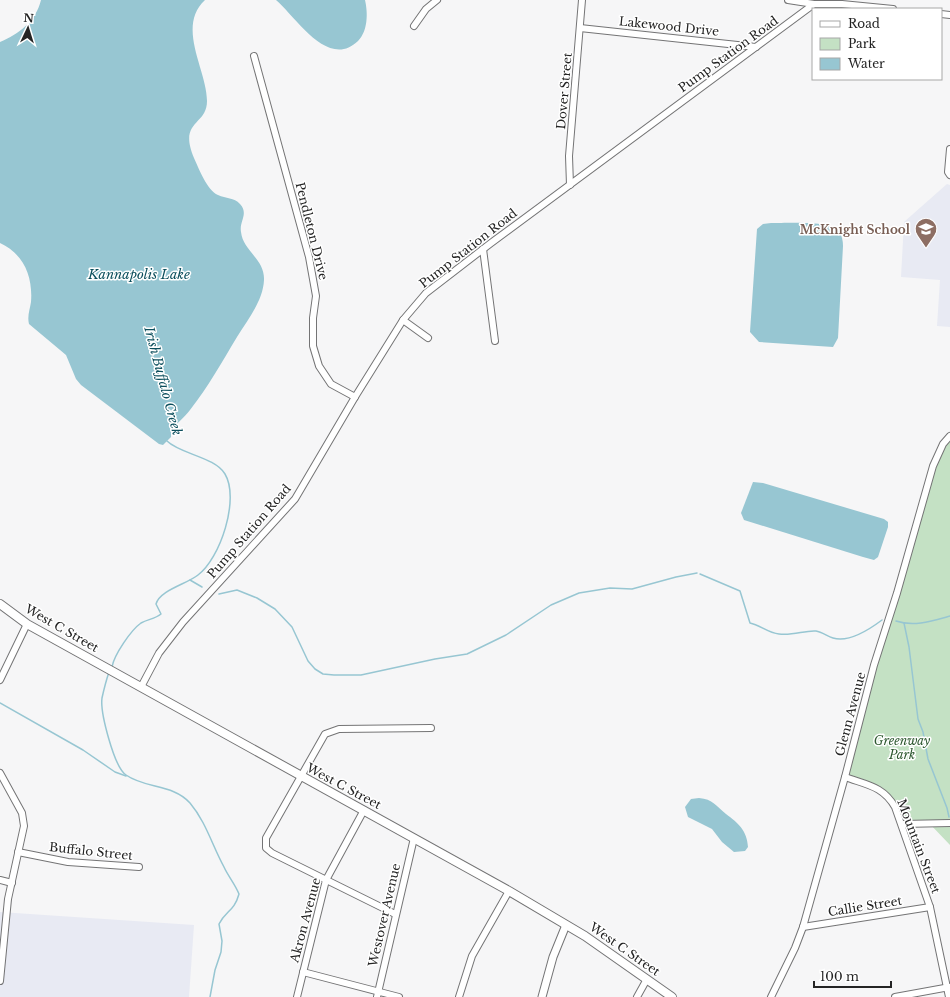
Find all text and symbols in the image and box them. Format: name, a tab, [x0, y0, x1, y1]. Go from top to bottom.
north arrow	[8, 8, 48, 48]
legend	[812, 8, 942, 80]
text: N	[23, 11, 35, 25]
street label: Lakewood Drive	[618, 13, 720, 39]
street label: Pump Station Road	[675, 13, 781, 95]
text: Road	[848, 16, 880, 31]
text: Park	[848, 36, 876, 51]
street label: Dover Street	[553, 51, 575, 130]
text: Water	[847, 56, 885, 71]
street label: Pendleton Drive	[293, 181, 331, 282]
street label: Pump Station Road	[416, 205, 520, 291]
school or university icon: McKnight School	[913, 216, 939, 249]
place label: McKnight School	[800, 222, 911, 237]
water label: Kannapolis Lake	[87, 266, 190, 283]
water label: Irish Buffalo Creek	[140, 324, 186, 438]
street label: Pump Station Road	[204, 481, 294, 581]
street label: West C Street	[22, 600, 102, 655]
street label: Glenn Avenue	[832, 670, 868, 758]
park label: Greenway Park	[874, 733, 931, 762]
street label: West C Street	[303, 760, 384, 812]
street label: Mountain Street	[894, 797, 944, 896]
street label: Buffalo Street	[49, 839, 134, 863]
street label: Westover Avenue	[365, 862, 403, 969]
street label: Akron Avenue	[286, 876, 324, 965]
street label: Callie Street	[827, 893, 903, 919]
street label: West C Street	[586, 919, 664, 979]
scale bar	[814, 963, 891, 989]
text: 100 m	[820, 969, 859, 984]

